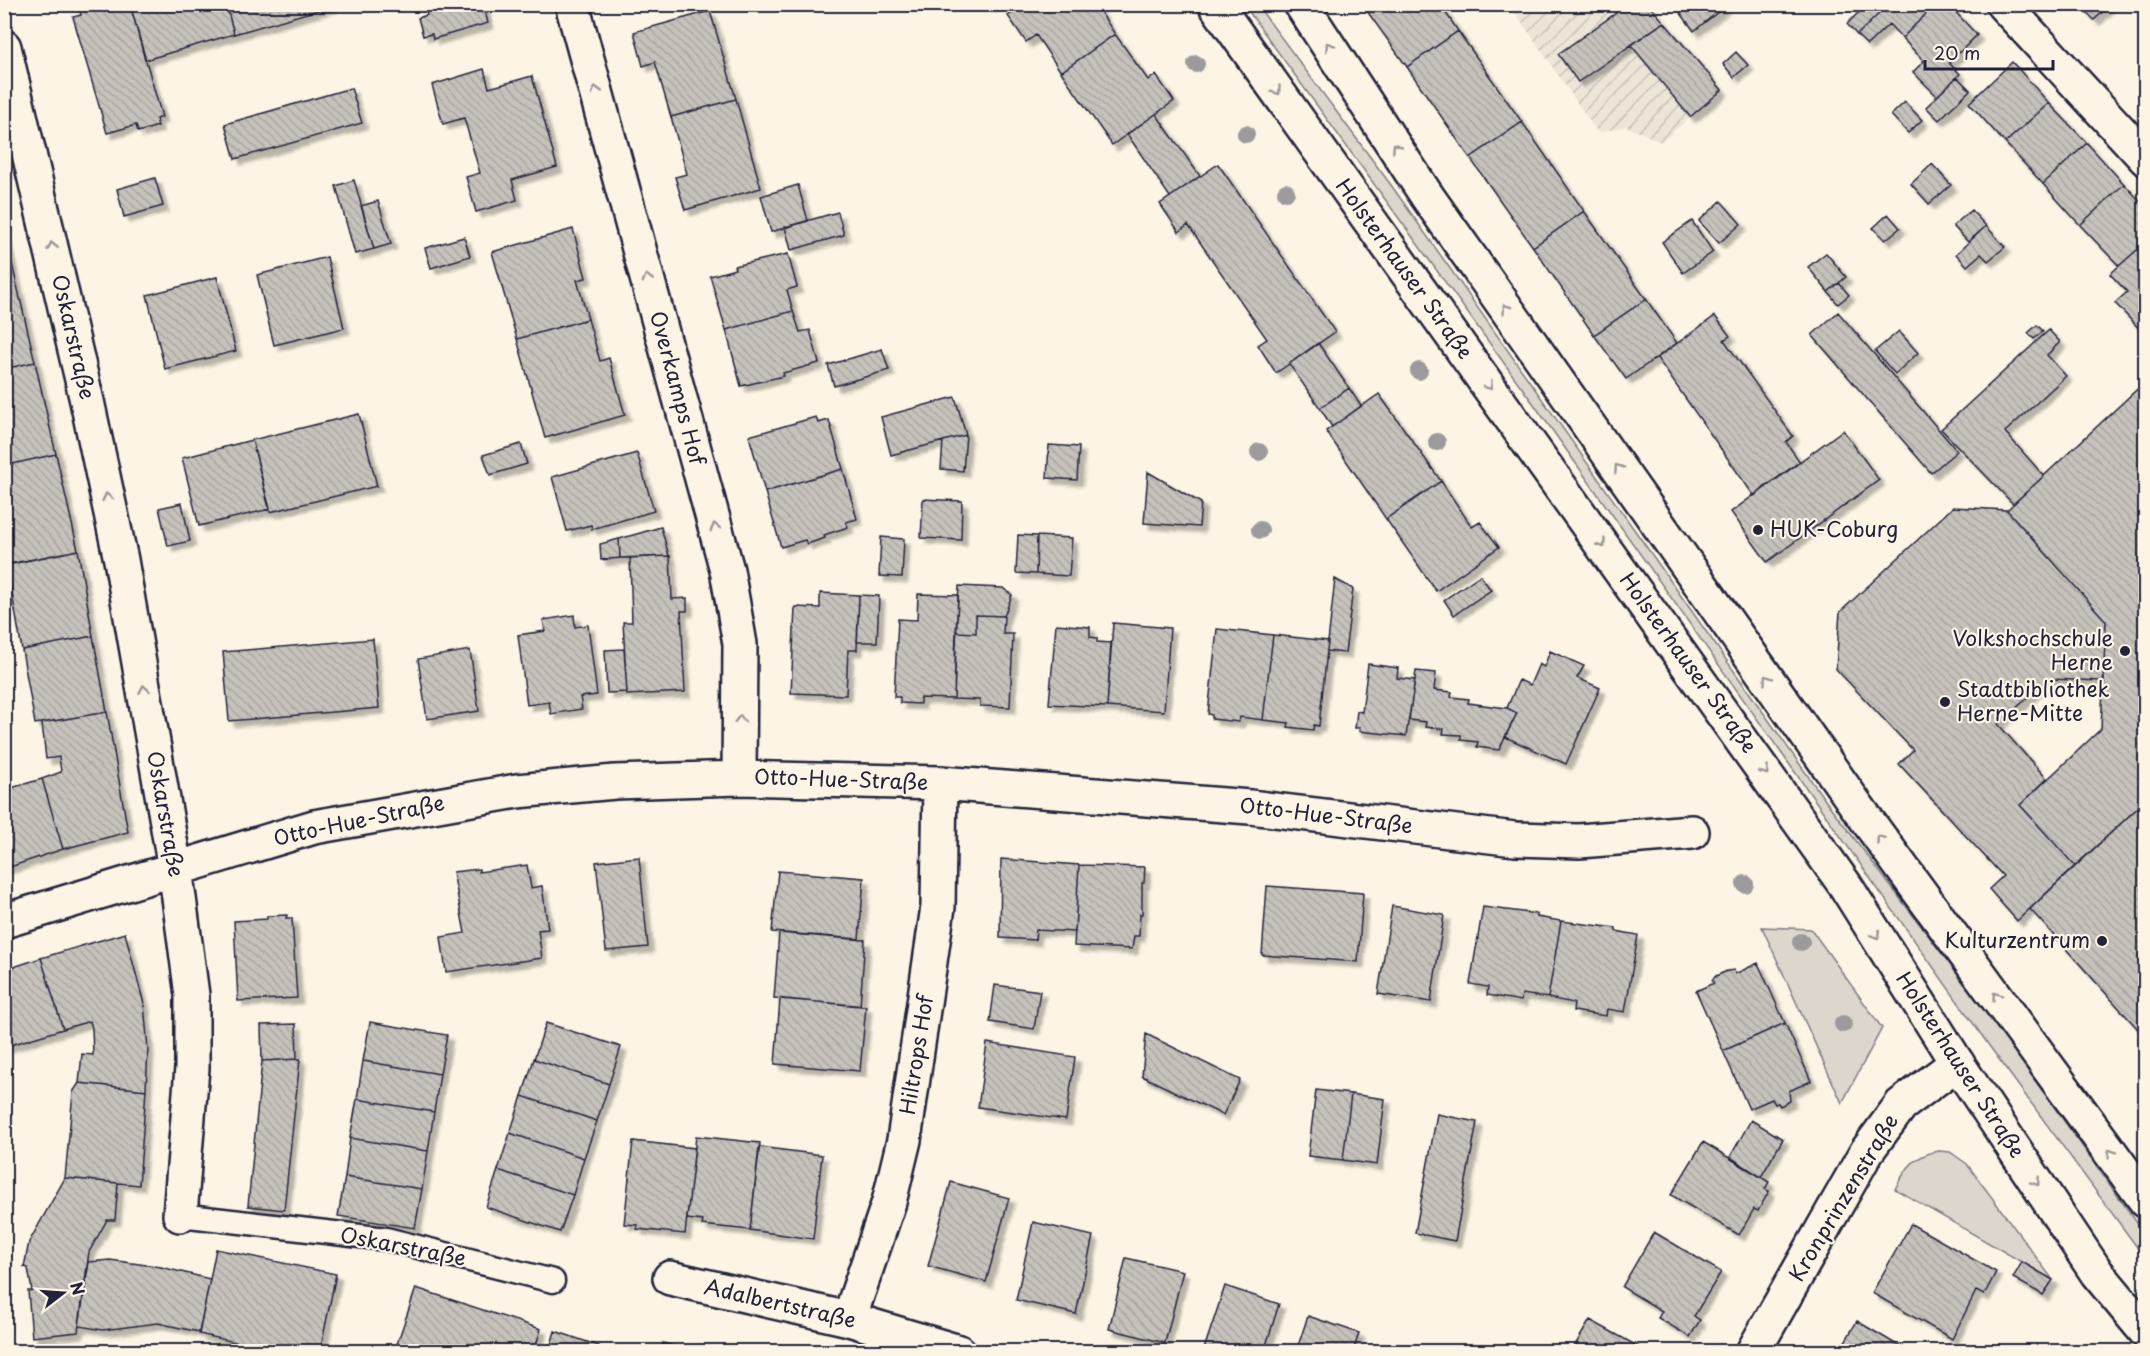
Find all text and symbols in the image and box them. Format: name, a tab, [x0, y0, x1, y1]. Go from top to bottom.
scale bar	[1925, 33, 2052, 71]
text: 20 m	[1934, 39, 1980, 66]
one-way arrow	[1325, 41, 1336, 52]
one-way arrow	[590, 85, 603, 95]
one-way arrow	[1270, 85, 1281, 96]
one-way arrow	[1391, 143, 1403, 153]
street label: Holsterhauser Straße	[1329, 171, 1482, 365]
one-way arrow	[46, 241, 59, 251]
street label: Oskarstraße	[45, 271, 105, 402]
one-way arrow	[642, 273, 654, 284]
one-way arrow	[1502, 304, 1513, 315]
street label: Overkamps Hof	[643, 307, 715, 470]
one-way arrow	[1481, 379, 1492, 390]
one-way arrow	[1614, 463, 1625, 474]
one-way arrow	[102, 493, 115, 503]
place label: HUK-Coburg	[1770, 512, 1898, 544]
one-way arrow	[710, 522, 723, 532]
marker: HUK-Coburg	[1751, 523, 1765, 537]
one-way arrow	[1595, 538, 1606, 549]
street label: Holsterhauser Straße	[1613, 565, 1766, 759]
place label: Volkshochschule Herne	[1953, 621, 2113, 677]
marker: Volkshochschule Herne	[2118, 644, 2132, 658]
place label: Stadtbibliothek Herne-Mitte	[1957, 672, 2110, 728]
one-way arrow	[1763, 674, 1774, 685]
one-way arrow	[138, 684, 150, 694]
marker: Stadtbibliothek Herne-Mitte	[1938, 695, 1952, 709]
one-way arrow	[733, 715, 746, 724]
street label: Oskarstraße	[140, 748, 194, 879]
street label: Otto-Hue-Straße	[753, 759, 929, 797]
one-way arrow	[1758, 764, 1769, 775]
street label: Otto-Hue-Straße	[270, 785, 447, 853]
street label: Otto-Hue-Straße	[1238, 788, 1415, 841]
one-way arrow	[1877, 834, 1888, 845]
place label: Kulturzentrum	[1944, 923, 2090, 955]
one-way arrow	[1869, 929, 1881, 939]
marker: Kulturzentrum	[2095, 934, 2109, 948]
street label: Holsterhauser Straße	[1889, 964, 2034, 1163]
street label: Hiltrops Hof	[890, 991, 941, 1117]
one-way arrow	[1992, 992, 2003, 1003]
street label: Kronprinzenstraße	[1780, 1107, 1905, 1287]
one-way arrow	[2107, 1149, 2118, 1160]
one-way arrow	[2029, 1175, 2040, 1186]
street label: Oskarstraße	[338, 1217, 469, 1273]
north arrow	[33, 1263, 93, 1323]
street label: Adalbertstraße	[701, 1269, 859, 1335]
text: N	[65, 1279, 92, 1298]

